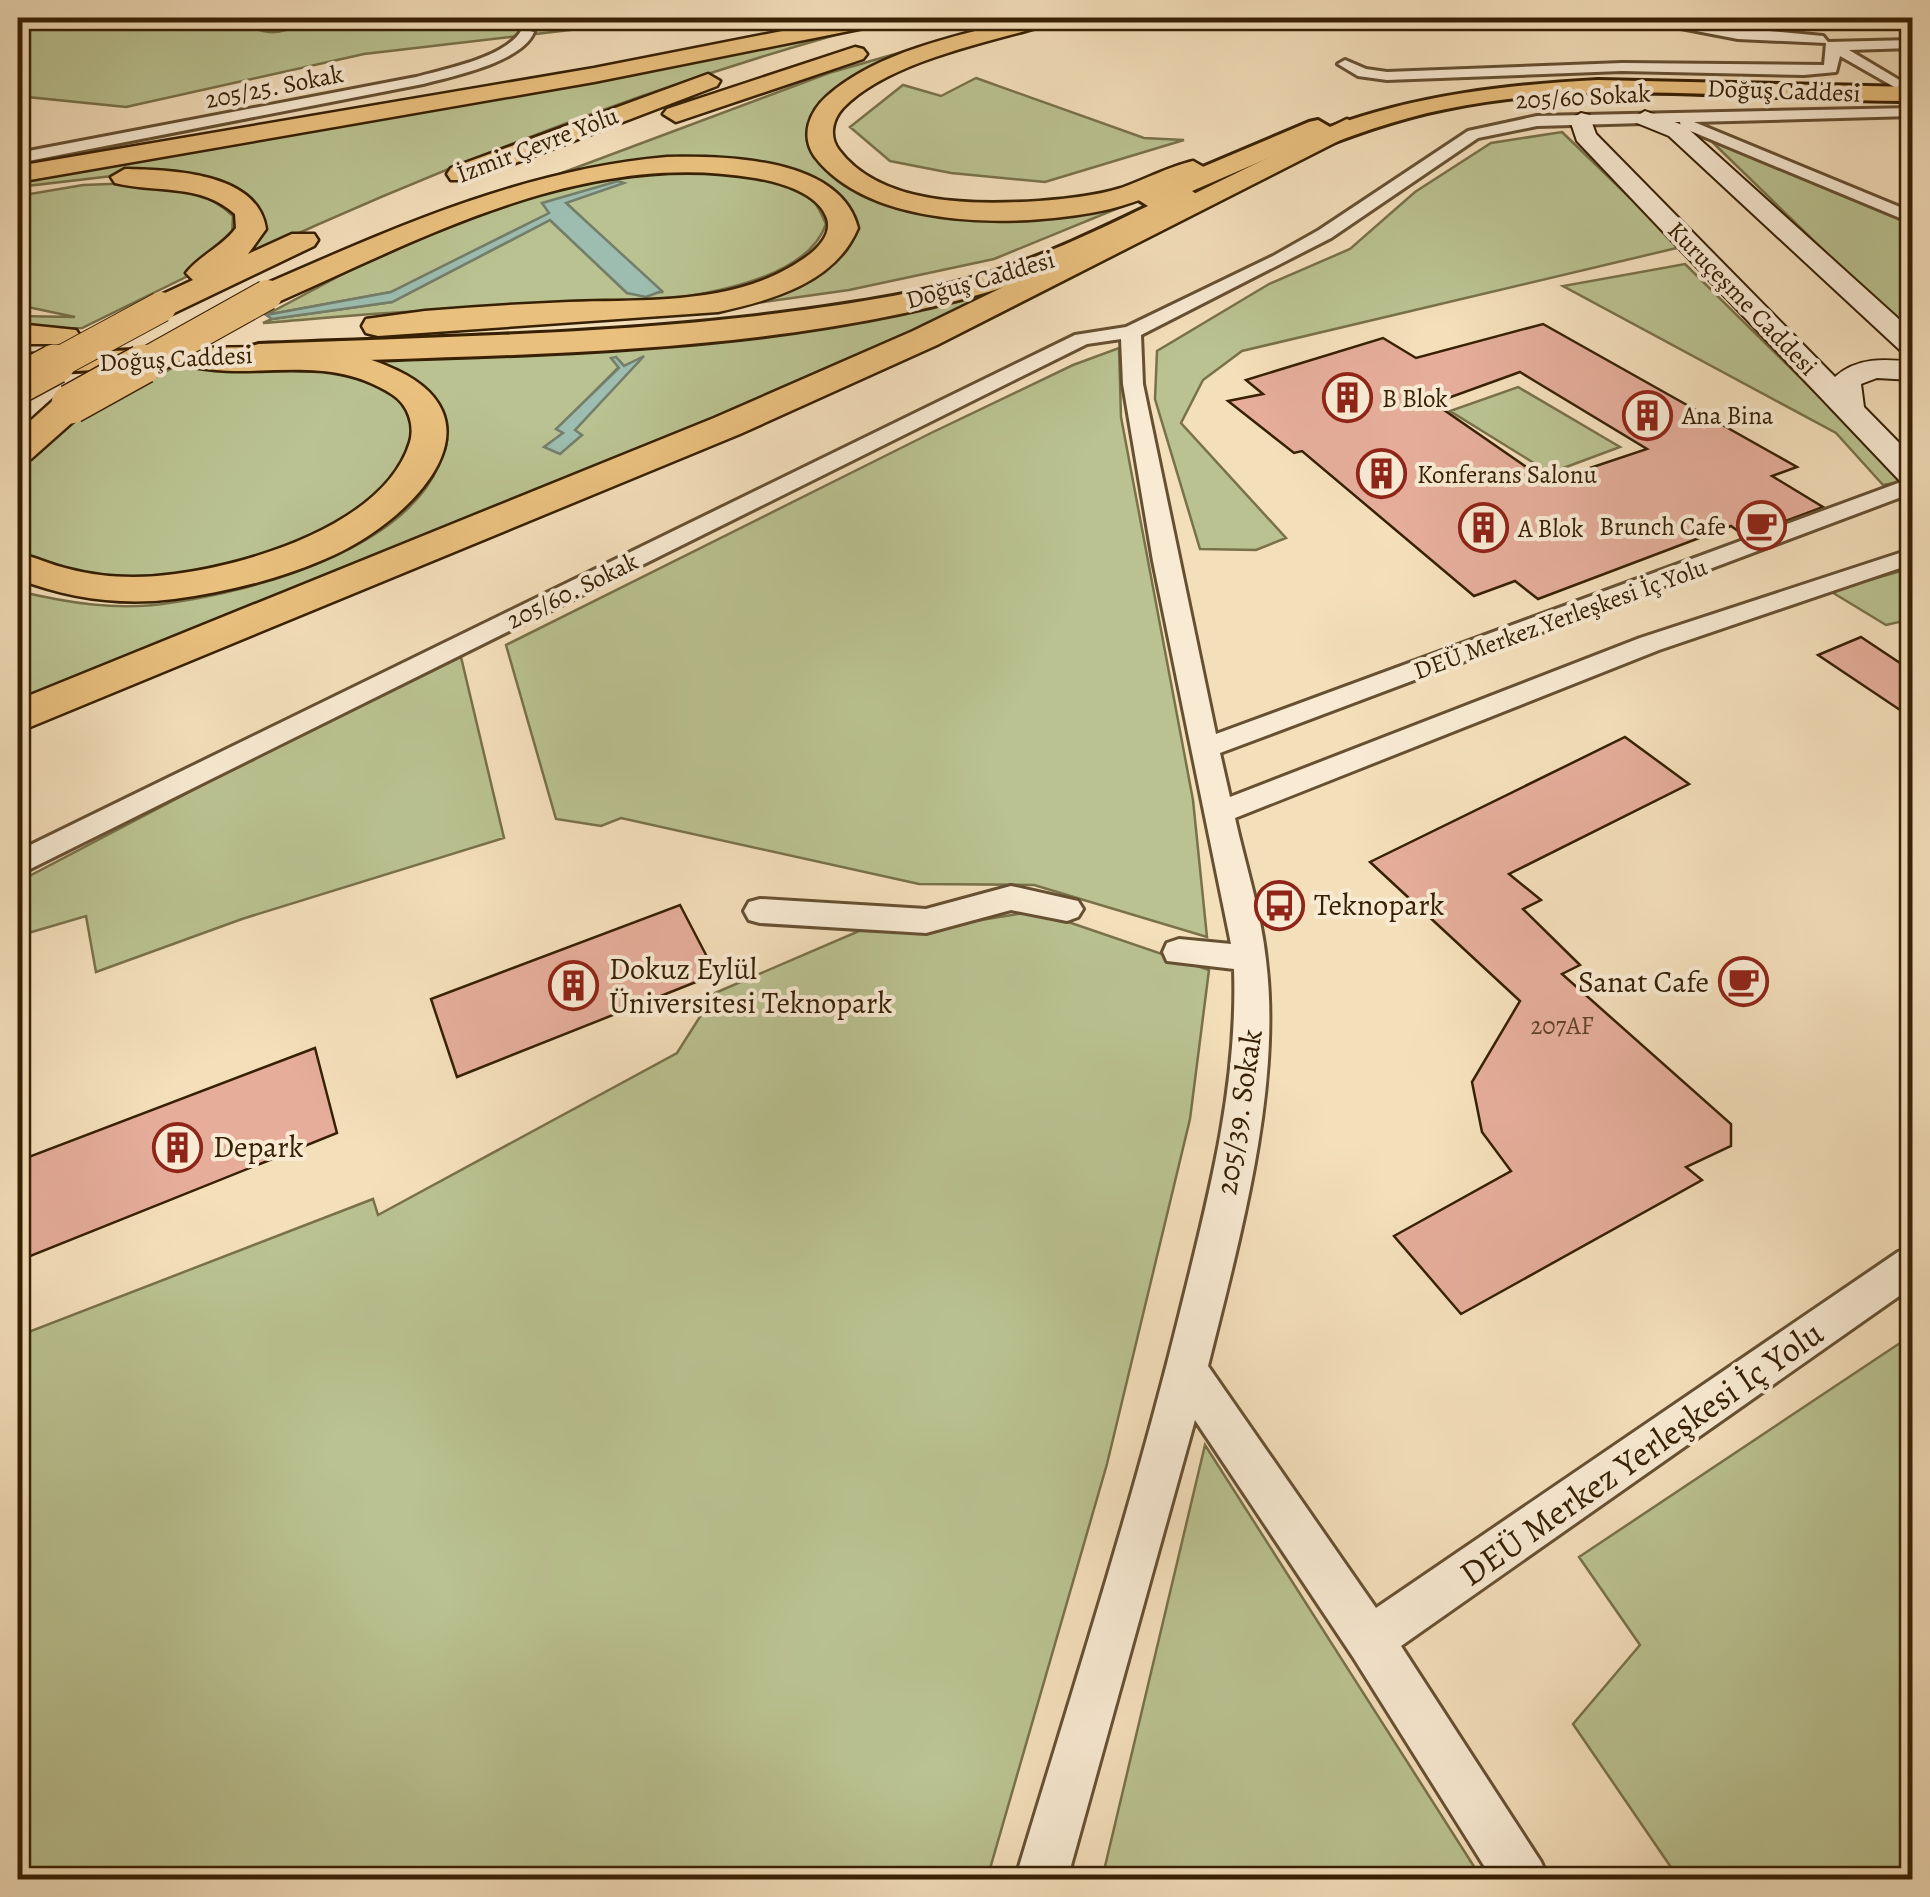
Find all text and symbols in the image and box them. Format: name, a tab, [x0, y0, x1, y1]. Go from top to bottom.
street label: 205/25. Sokak	[202, 57, 347, 117]
street label: Doğuş Caddesi	[1707, 71, 1861, 111]
street label: 205/60 Sokak	[1515, 76, 1652, 118]
street label: İzmir Çevre Yolu	[452, 98, 623, 191]
street label: Kuruçeşme Caddesi	[1660, 214, 1825, 383]
street label: Doğuş Caddesi	[902, 242, 1059, 317]
street label: Doğuş Caddesi	[99, 338, 254, 380]
building icon: B Blok	[1321, 372, 1373, 424]
place label: B Blok	[1382, 382, 1448, 416]
building icon: Ana Bina	[1621, 389, 1673, 441]
place label: Ana Bina	[1681, 399, 1774, 433]
building icon: Konferans Salonu	[1356, 448, 1408, 500]
place label: Konferans Salonu	[1417, 458, 1597, 492]
cafe icon: Brunch Cafe	[1735, 500, 1787, 552]
building icon: A Blok	[1457, 502, 1509, 554]
place label: Brunch Cafe	[1599, 510, 1726, 544]
place label: A Blok	[1517, 512, 1584, 546]
street label: 205/60. Sokak	[501, 544, 644, 637]
street label: DEÜ Merkez Yerleşkesi İç Yolu	[1409, 550, 1712, 688]
bus stop icon: Teknopark	[1253, 879, 1305, 931]
place label: Teknopark	[1314, 885, 1445, 925]
place label: Dokuz Eylül Üniversitesi Teknopark	[609, 949, 892, 1023]
cafe icon: Sanat Cafe	[1718, 956, 1770, 1008]
building icon: Dokuz Eylül Üniversitesi Teknopark	[548, 960, 600, 1012]
place label: Sanat Cafe	[1578, 962, 1709, 1002]
house number: 207AF	[1530, 1009, 1594, 1043]
street label: 205/39. Sokak	[1206, 1026, 1272, 1198]
building icon: Depark	[152, 1121, 204, 1173]
place label: Depark	[213, 1127, 304, 1167]
street label: DEÜ Merkez Yerleşkesi İç Yolu	[1450, 1309, 1832, 1597]

